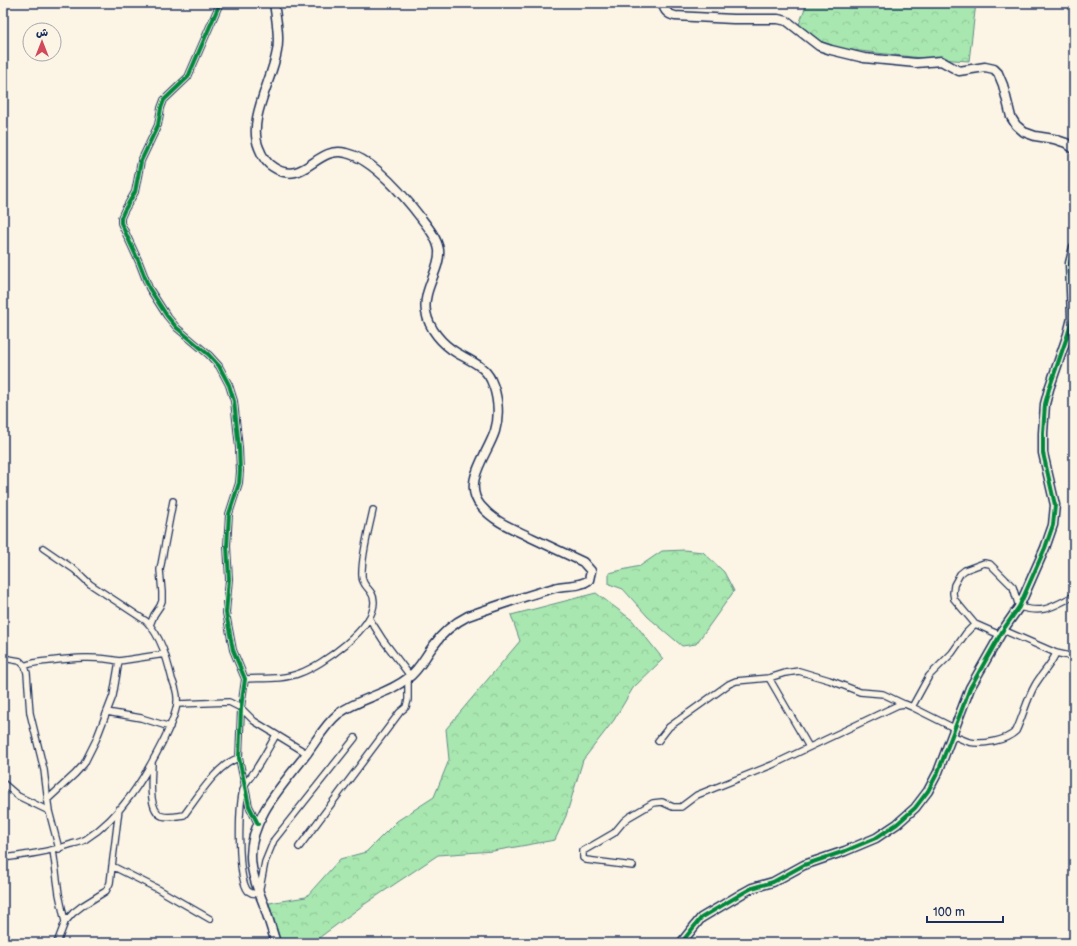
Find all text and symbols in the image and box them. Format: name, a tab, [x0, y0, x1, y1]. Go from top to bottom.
north arrow	[22, 22, 62, 62]
text: ش	[36, 26, 48, 39]
scale bar	[927, 898, 1003, 924]
text: 100 m	[933, 905, 965, 920]

